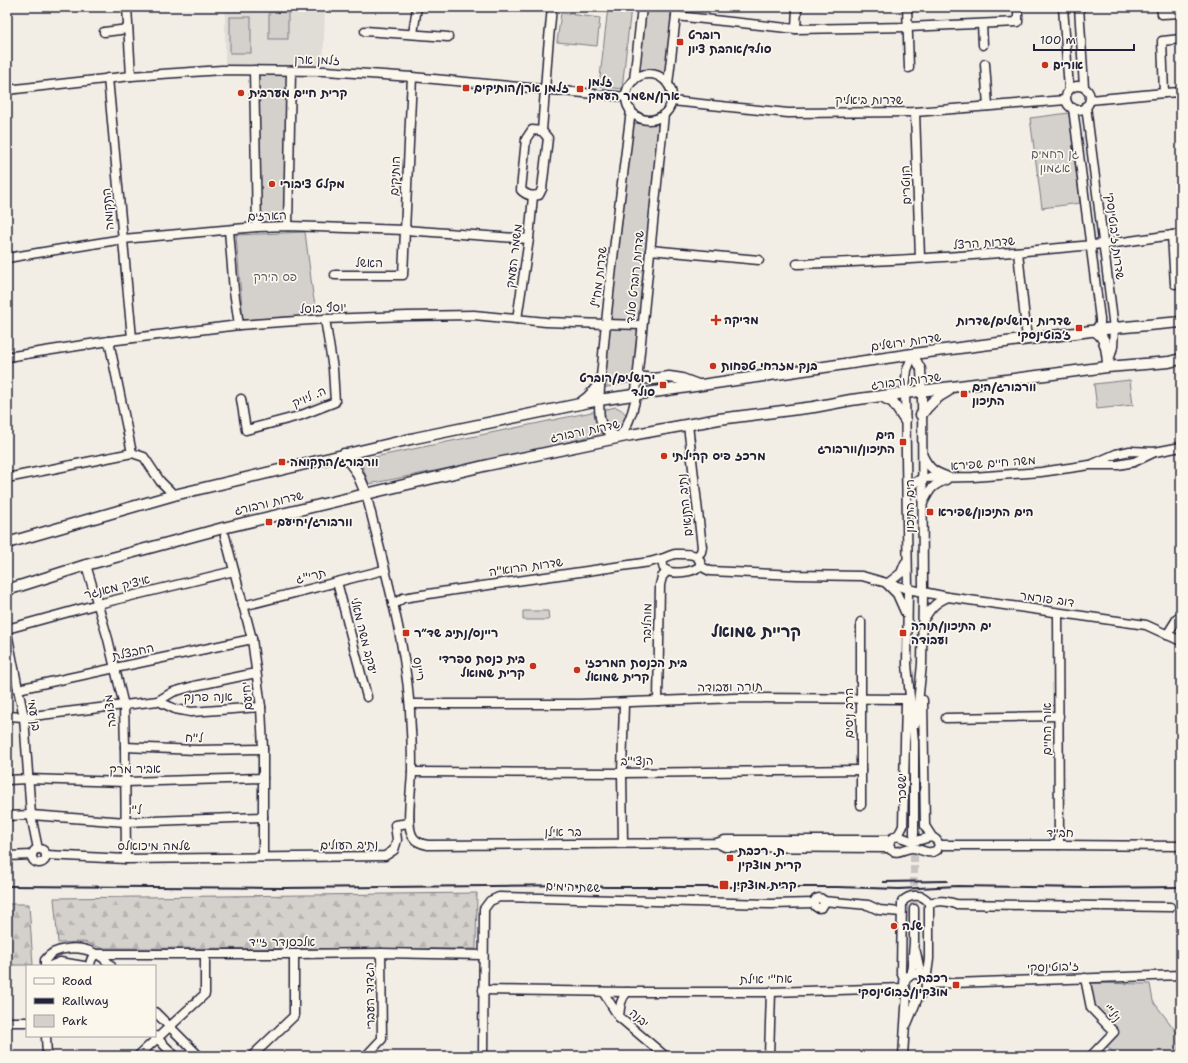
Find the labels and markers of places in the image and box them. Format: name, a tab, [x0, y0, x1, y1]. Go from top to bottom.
place label: רוברט סולד/אהבת ציון	[688, 27, 772, 57]
marker: רוברט סולד/אהבת ציון	[675, 37, 685, 47]
place label: אורים	[1053, 57, 1083, 73]
marker: אורים	[1040, 60, 1050, 70]
place label: זלמן ארן/משמר העמק	[588, 74, 680, 104]
place label: זלמן ארן/הותיקים	[474, 80, 569, 96]
marker: זלמן ארן/הותיקים	[461, 83, 471, 93]
marker: זלמן ארן/משמר העמק	[575, 84, 585, 94]
place label: קרית חיים מערבית	[248, 85, 347, 101]
marker: קרית חיים מערבית	[236, 88, 246, 98]
place label: מקלט ציבורי	[280, 176, 345, 192]
marker: מקלט ציבורי	[267, 179, 277, 189]
place label: מדיקה	[724, 312, 759, 328]
place label: שדרות ירושלים/שדרות ז׳בוטינסקי	[956, 313, 1071, 343]
marker: מדיקה	[711, 315, 721, 325]
marker: שדרות ירושלים/שדרות ז׳בוטינסקי	[1074, 323, 1084, 333]
place label: בנק מזרחי טפחות	[721, 358, 818, 374]
marker: בנק מזרחי טפחות	[708, 361, 718, 371]
place label: ירושלים/רוברט סולד	[579, 370, 655, 400]
place label: וורבורג/הים התיכון	[972, 379, 1036, 409]
marker: ירושלים/רוברט סולד	[658, 380, 668, 390]
marker: וורבורג/הים התיכון	[959, 389, 969, 399]
place label: הים התיכון/וורבורג	[817, 427, 895, 457]
marker: הים התיכון/וורבורג	[898, 437, 908, 447]
place label: מרכז פיס קהילתי	[672, 448, 766, 464]
marker: מרכז פיס קהילתי	[659, 451, 669, 461]
place label: וורבורג/התקומה	[290, 454, 378, 470]
marker: וורבורג/התקומה	[277, 457, 287, 467]
place label: הים התיכון/שפירא	[938, 504, 1034, 520]
marker: הים התיכון/שפירא	[925, 507, 935, 517]
place label: וורבורג/יחיעם	[277, 514, 352, 530]
marker: וורבורג/יחיעם	[264, 517, 274, 527]
place label: ים התיכון/תורה ועבודה	[911, 618, 992, 648]
place label: ריינס/נתיב שד״ר	[414, 625, 498, 641]
marker: ריינס/נתיב שד״ר	[401, 628, 411, 638]
marker: ים התיכון/תורה ועבודה	[898, 628, 908, 638]
place label: בית כנסת ספרדי קרית שמואל	[439, 651, 525, 681]
place label: בית הכנסת המרכזי קרית שמואל	[585, 655, 687, 685]
marker: בית כנסת ספרדי קרית שמואל	[528, 661, 538, 671]
marker: בית הכנסת המרכזי קרית שמואל	[572, 665, 582, 675]
place label: ת. רכבת קרית מוצקין	[737, 843, 802, 873]
marker: ת. רכבת קרית מוצקין	[725, 853, 735, 863]
place label: קרית מוצקין	[733, 877, 797, 893]
marker: קרית מוצקין	[718, 879, 730, 891]
place label: שלה	[902, 918, 923, 934]
marker: שלה	[889, 921, 899, 931]
place label: רכבת מוצקין/זבוטינסקי	[858, 970, 948, 1000]
marker: רכבת מוצקין/זבוטינסקי	[951, 980, 961, 990]

